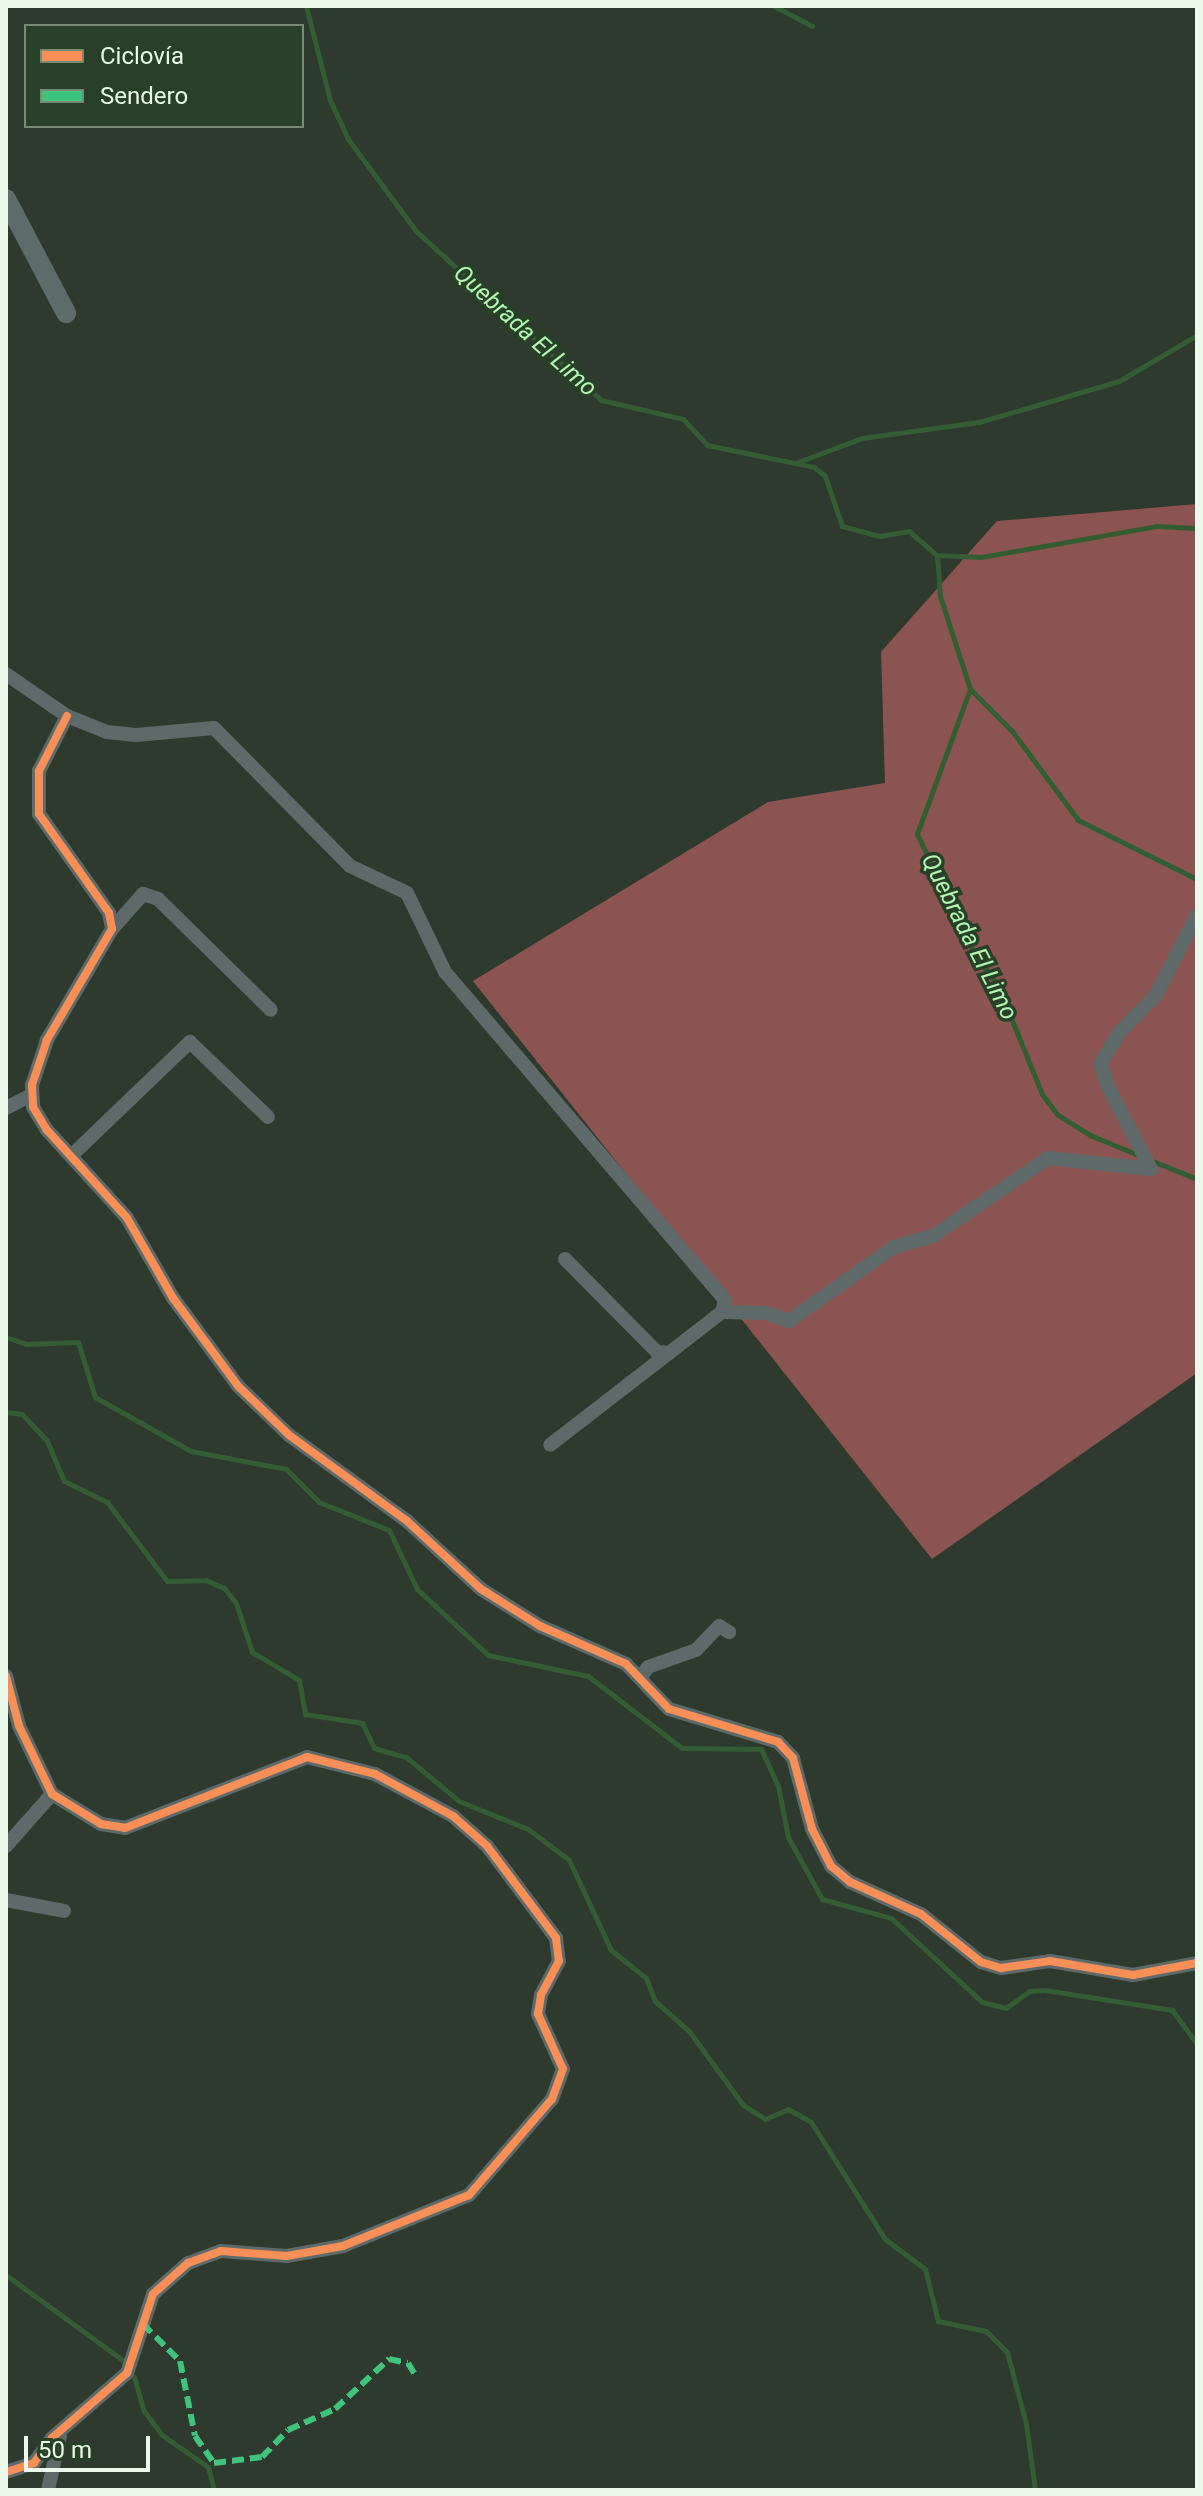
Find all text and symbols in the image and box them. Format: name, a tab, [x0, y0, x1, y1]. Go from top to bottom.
legend	[24, 24, 304, 128]
text: Ciclovía	[100, 42, 184, 70]
text: Sendero	[100, 82, 188, 110]
water label: Quebrada El Limo	[447, 259, 603, 403]
water label: Quebrada El Limo	[915, 849, 1023, 1025]
scale bar	[28, 2420, 154, 2470]
text: 50 m	[38, 2436, 92, 2464]

